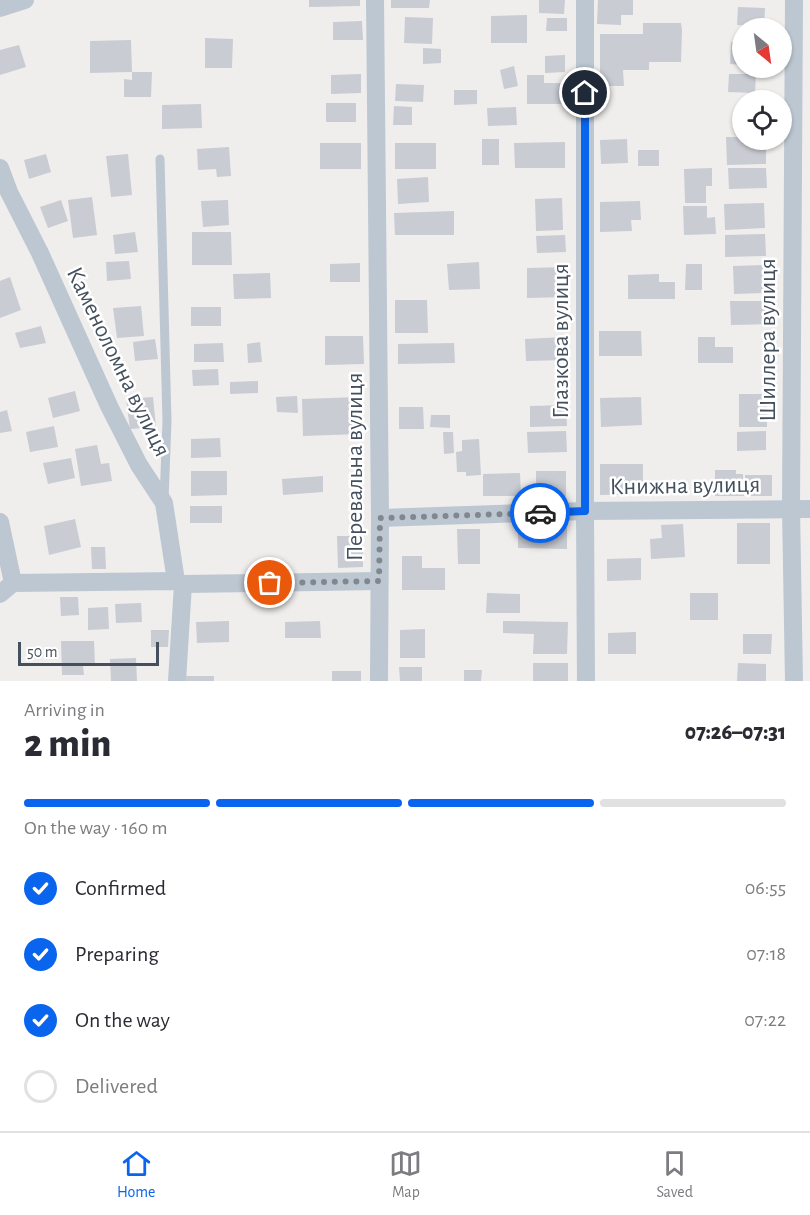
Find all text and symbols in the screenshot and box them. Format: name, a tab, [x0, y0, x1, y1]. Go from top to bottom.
north arrow	[732, 18, 792, 78]
map controls	[732, 18, 792, 150]
pin	[559, 67, 610, 118]
icon: home	[568, 76, 601, 109]
button: locate	[732, 90, 792, 150]
street label: Шиллера вулиця	[756, 258, 780, 422]
street label: Каменоломна вулиця	[62, 263, 174, 461]
street label: Глазкова вулиця	[549, 263, 573, 419]
street label: Перевальна вулиця	[343, 373, 367, 561]
street label: Книжна вулиця	[610, 473, 760, 499]
courier	[510, 483, 570, 543]
icon: car	[524, 497, 557, 530]
pin	[244, 557, 295, 608]
icon: bag	[253, 566, 286, 599]
scale bar	[18, 639, 159, 666]
text: 50 m	[27, 644, 58, 660]
text: Arriving in	[24, 700, 105, 720]
text: 07:26–07:31	[685, 721, 786, 743]
text: 2 min	[24, 725, 111, 764]
text: On the way · 160 m	[24, 818, 168, 838]
icon: check	[24, 872, 57, 905]
text: Confirmed	[75, 877, 166, 899]
text: 06:55	[745, 878, 786, 898]
icon: check	[24, 938, 57, 971]
text: Preparing	[75, 943, 159, 965]
text: 07:18	[746, 944, 786, 964]
icon: check	[24, 1004, 57, 1037]
text: On the way	[75, 1009, 170, 1031]
text: 07:22	[744, 1010, 786, 1030]
text: Delivered	[75, 1075, 158, 1097]
tab: Home	[117, 1147, 155, 1202]
tab: Map	[389, 1147, 422, 1202]
tab: Saved	[656, 1147, 693, 1202]

